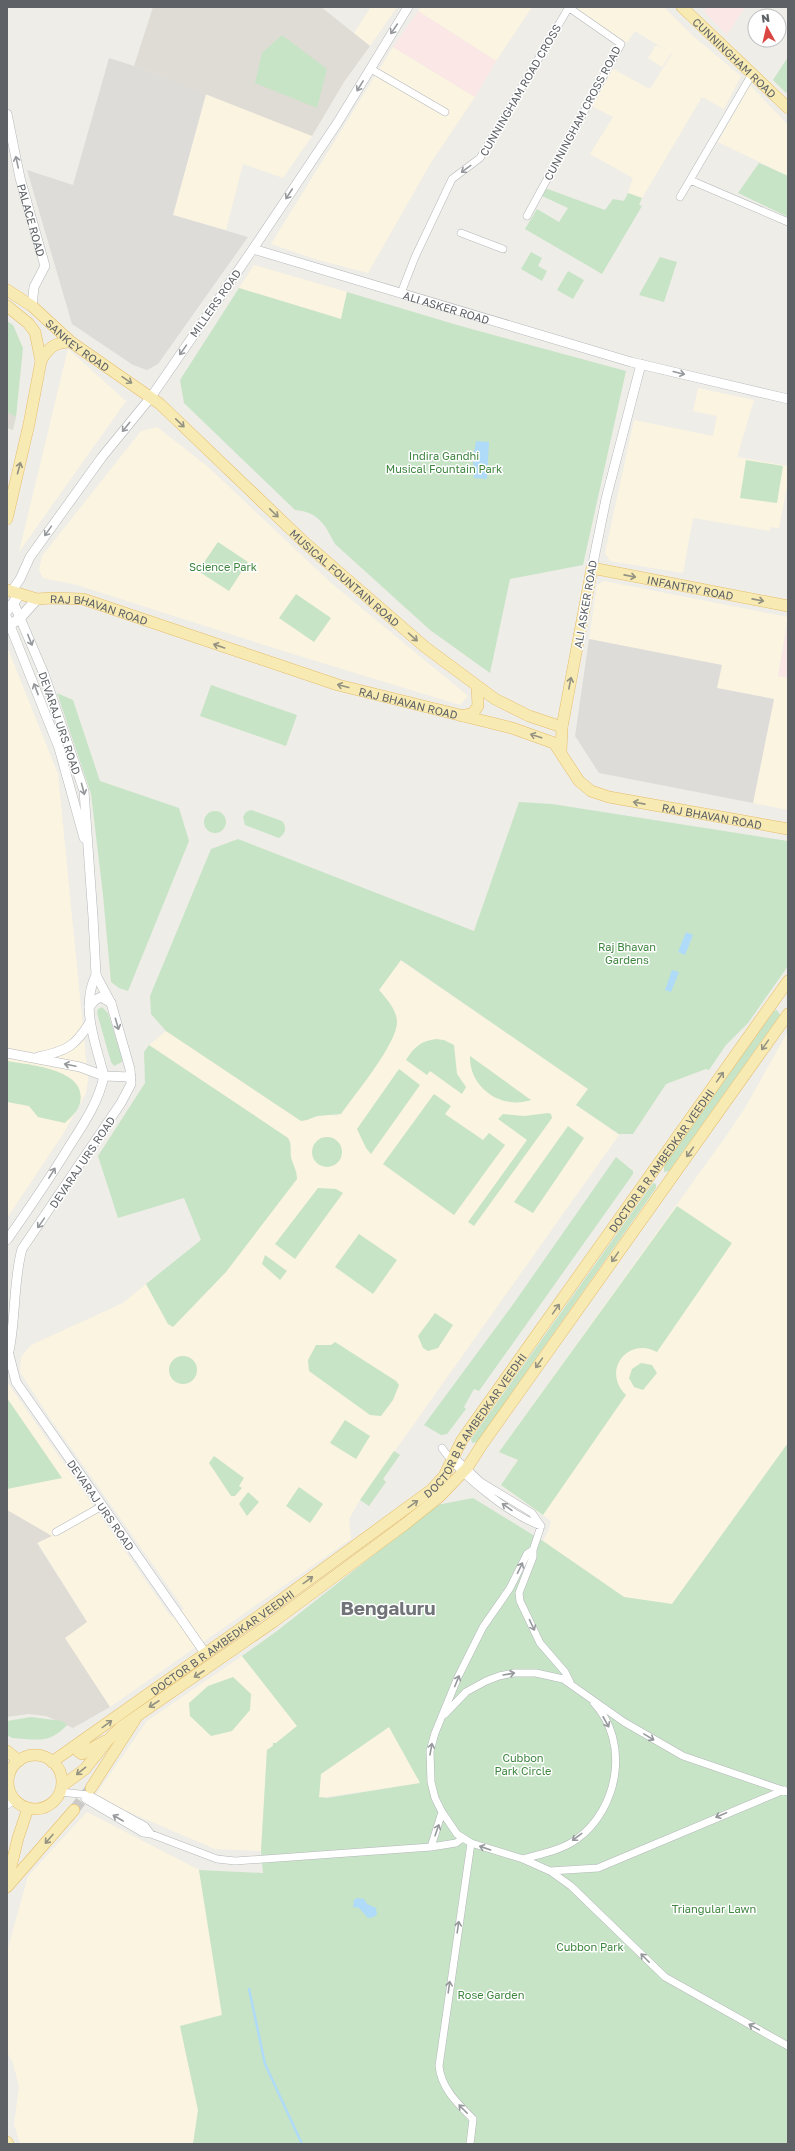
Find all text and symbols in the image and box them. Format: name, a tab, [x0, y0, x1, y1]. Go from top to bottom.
north arrow	[747, 8, 787, 48]
street label: CUNNINGHAM ROAD	[691, 15, 779, 101]
street label: CUNNINGHAM ROAD CROSS	[477, 22, 563, 158]
one-way arrow	[390, 24, 398, 35]
street label: CUNNINGHAM CROSS ROAD	[541, 43, 623, 182]
one-way arrow	[356, 80, 365, 91]
one-way arrow	[13, 156, 21, 169]
one-way arrow	[461, 165, 472, 173]
street label: PALACE ROAD	[15, 182, 49, 258]
one-way arrow	[285, 188, 293, 199]
street label: MILLERS ROAD	[187, 266, 243, 339]
street label: ALI ASKER ROAD	[402, 288, 491, 326]
street label: SANKEY ROAD	[43, 316, 113, 374]
one-way arrow	[179, 344, 187, 355]
one-way arrow	[672, 370, 685, 378]
one-way arrow	[121, 376, 132, 384]
one-way arrow	[175, 418, 185, 428]
one-way arrow	[122, 422, 131, 433]
park label: Indira Gandhi Musical Fountain Park	[386, 449, 502, 475]
one-way arrow	[16, 461, 23, 474]
one-way arrow	[269, 508, 279, 518]
one-way arrow	[44, 526, 52, 537]
street label: MUSICAL FOUNTAIN ROAD	[288, 526, 403, 629]
street label: ALI ASKER ROAD	[571, 559, 599, 649]
park label: Science Park	[189, 560, 257, 573]
one-way arrow	[623, 572, 636, 580]
street label: INFANTRY ROAD	[646, 572, 735, 602]
street label: RAJ BHAVAN ROAD	[50, 591, 150, 627]
one-way arrow	[751, 596, 764, 604]
one-way arrow	[408, 632, 418, 641]
one-way arrow	[26, 633, 34, 645]
one-way arrow	[213, 642, 226, 649]
street label: DEVARAJ URS ROAD	[36, 670, 84, 776]
one-way arrow	[567, 677, 575, 690]
one-way arrow	[337, 682, 350, 689]
one-way arrow	[32, 683, 40, 695]
street label: RAJ BHAVAN ROAD	[358, 684, 459, 721]
one-way arrow	[530, 732, 543, 739]
one-way arrow	[79, 782, 87, 795]
one-way arrow	[633, 799, 646, 807]
street label: RAJ BHAVAN ROAD	[661, 800, 763, 831]
park label: Raj Bhavan Gardens	[598, 940, 656, 966]
one-way arrow	[114, 1017, 121, 1030]
one-way arrow	[761, 1040, 769, 1051]
one-way arrow	[63, 1061, 76, 1069]
one-way arrow	[716, 1072, 724, 1083]
street label: DOCTOR B R AMBEDKAR VEEDHI	[605, 1086, 716, 1234]
street label: DEVARAJ URS ROAD	[46, 1113, 118, 1210]
one-way arrow	[686, 1146, 694, 1157]
one-way arrow	[49, 1167, 57, 1179]
one-way arrow	[37, 1217, 45, 1228]
one-way arrow	[611, 1252, 619, 1263]
one-way arrow	[552, 1304, 560, 1315]
street label: DOCTOR B R AMBEDKAR VEEDHI	[421, 1350, 528, 1500]
one-way arrow	[535, 1358, 543, 1369]
street label: DEVARAJ URS ROAD	[65, 1457, 137, 1553]
one-way arrow	[408, 1500, 419, 1508]
one-way arrow	[502, 1503, 513, 1511]
one-way arrow	[517, 1562, 524, 1574]
one-way arrow	[303, 1576, 314, 1585]
street label: DOCTOR B R AMBEDKAR VEEDHI	[148, 1587, 296, 1697]
district label: Bengaluru	[340, 1596, 436, 1619]
one-way arrow	[529, 1619, 536, 1631]
one-way arrow	[194, 1670, 205, 1678]
one-way arrow	[502, 1670, 515, 1678]
one-way arrow	[454, 1675, 461, 1687]
one-way arrow	[149, 1700, 160, 1708]
one-way arrow	[603, 1716, 610, 1728]
one-way arrow	[102, 1720, 113, 1728]
one-way arrow	[643, 1734, 655, 1742]
one-way arrow	[428, 1743, 436, 1756]
park label: Cubbon Park Circle	[495, 1751, 551, 1777]
one-way arrow	[76, 1767, 87, 1775]
one-way arrow	[716, 1812, 728, 1819]
one-way arrow	[112, 1814, 124, 1822]
one-way arrow	[434, 1823, 441, 1836]
one-way arrow	[571, 1833, 582, 1842]
one-way arrow	[44, 1834, 53, 1845]
one-way arrow	[480, 1844, 492, 1852]
park label: Triangular Lawn	[672, 1902, 756, 1915]
one-way arrow	[454, 1921, 462, 1934]
park label: Cubbon Park	[556, 1940, 624, 1953]
one-way arrow	[640, 1953, 650, 1963]
one-way arrow	[445, 1981, 453, 1994]
park label: Rose Garden	[458, 1988, 525, 2001]
one-way arrow	[748, 2023, 760, 2031]
one-way arrow	[458, 2104, 468, 2114]

